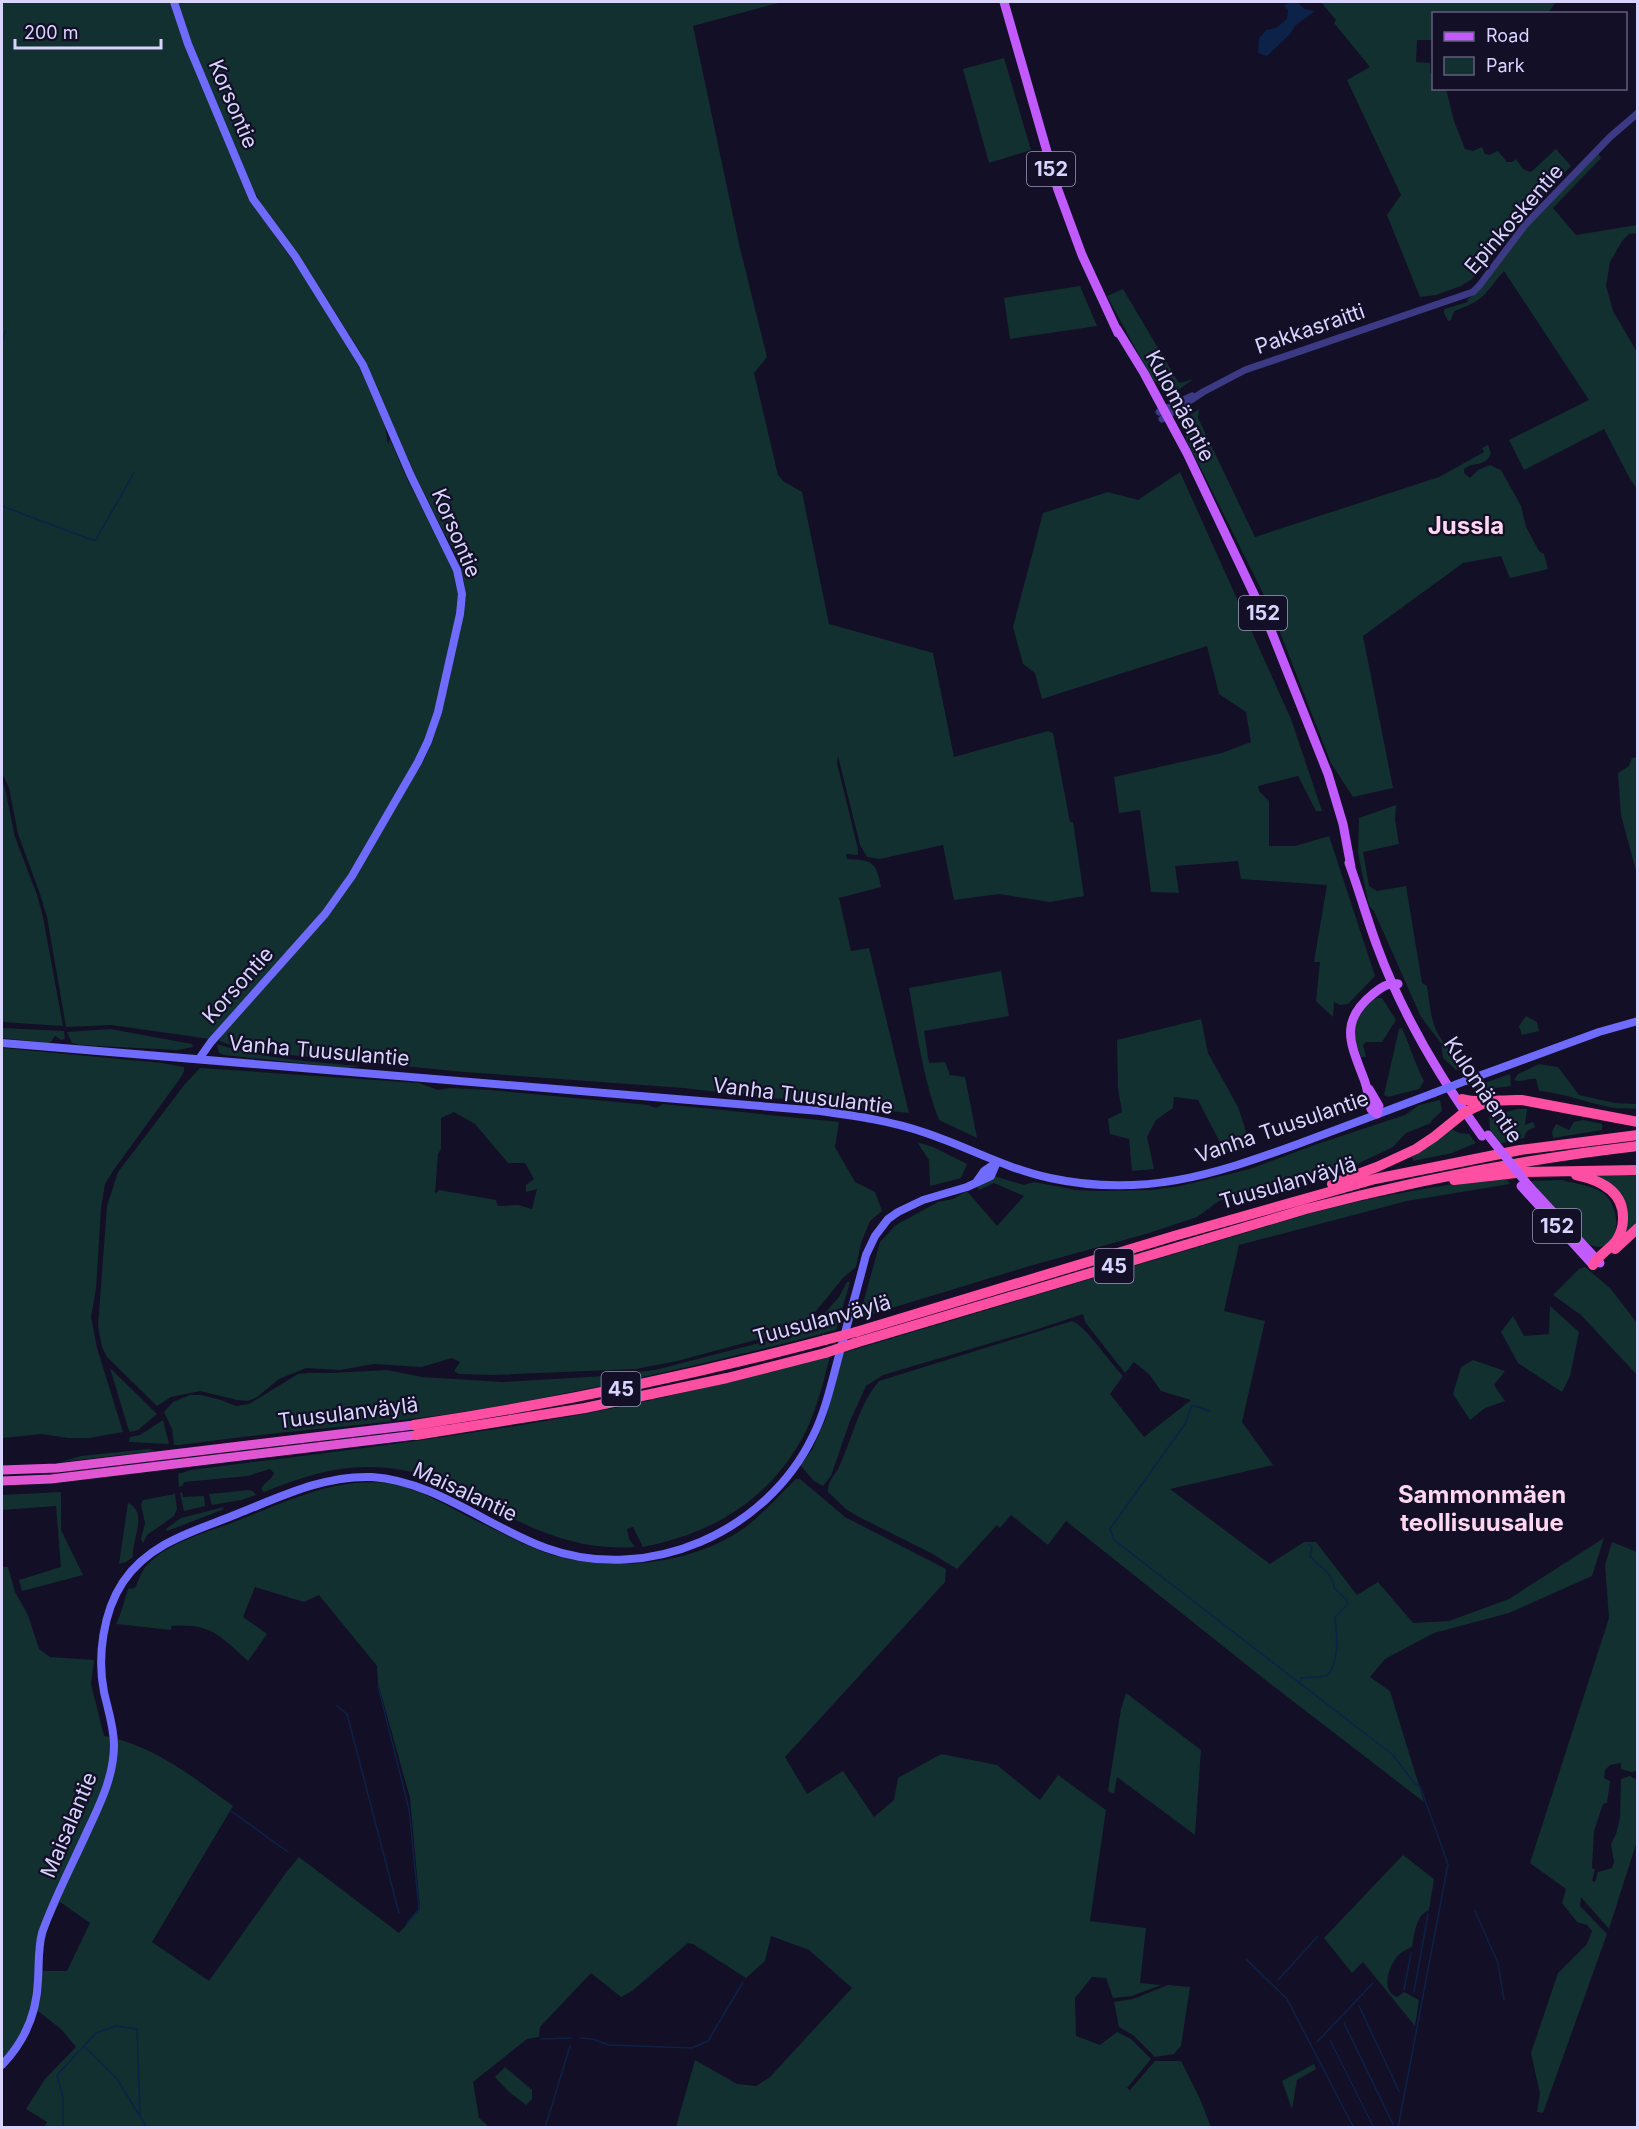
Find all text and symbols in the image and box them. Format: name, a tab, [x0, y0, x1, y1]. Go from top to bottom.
scale bar	[15, 12, 160, 50]
legend	[1432, 12, 1627, 90]
text: 200 m	[24, 22, 79, 43]
text: Road	[1486, 25, 1529, 46]
text: Park	[1486, 55, 1525, 76]
street label: Korsontie	[204, 56, 263, 152]
road number: 152	[1027, 152, 1075, 186]
street label: Epinkoskentie	[1459, 159, 1568, 279]
street label: Pakkasraitti	[1252, 298, 1368, 359]
street label: Kulomäentie	[1141, 346, 1220, 466]
street label: Korsontie	[427, 485, 486, 581]
district label: Jussla	[1428, 511, 1504, 540]
road number: 152	[1239, 596, 1287, 630]
street label: Korsontie	[197, 941, 278, 1028]
street label: Vanha Tuusulantie	[228, 1030, 411, 1071]
street label: Kulomäentie	[1439, 1032, 1528, 1148]
street label: Vanha Tuusulantie	[711, 1072, 895, 1119]
street label: Vanha Tuusulantie	[1192, 1085, 1372, 1168]
street label: Tuusulanväylä	[1217, 1151, 1359, 1214]
road number: 152	[1533, 1209, 1581, 1243]
road number: 45	[1094, 1249, 1134, 1283]
street label: Tuusulanväylä	[750, 1289, 893, 1350]
road number: 45	[602, 1372, 640, 1406]
street label: Tuusulanväylä	[276, 1391, 420, 1434]
street label: Maisalantie	[409, 1457, 521, 1527]
district label: Sammonmäen teollisuusalue	[1398, 1480, 1566, 1537]
street label: Maisalantie	[35, 1768, 102, 1881]

